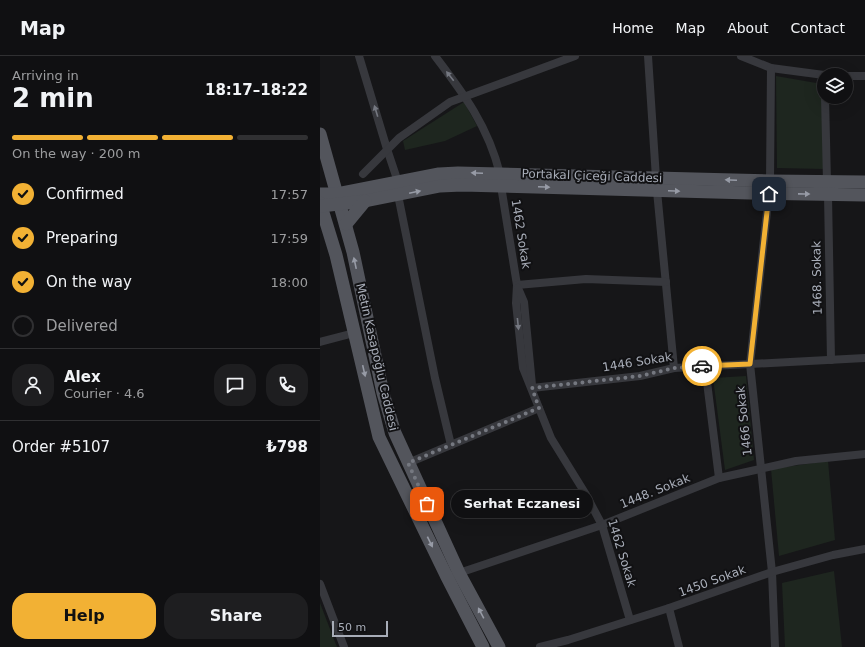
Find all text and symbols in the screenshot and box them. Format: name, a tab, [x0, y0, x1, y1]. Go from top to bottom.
text: Map	[20, 17, 65, 39]
text: Home	[612, 20, 654, 36]
text: Map	[676, 20, 705, 36]
text: About	[727, 20, 769, 36]
text: Contact	[791, 20, 845, 36]
text: Arriving in	[12, 68, 79, 83]
map controls	[817, 68, 853, 104]
button: layers	[817, 68, 853, 104]
one-way arrow	[446, 70, 454, 81]
text: 18:17–18:22	[205, 81, 308, 99]
text: 2 min	[12, 83, 94, 113]
one-way arrow	[373, 105, 379, 117]
text: On the way · 200 m	[12, 146, 140, 161]
street label: Portakal Çiceği Caddesi	[521, 167, 663, 185]
one-way arrow	[470, 170, 483, 176]
one-way arrow	[725, 177, 737, 184]
pin	[752, 177, 786, 211]
icon: check	[12, 183, 34, 205]
icon: home	[758, 183, 780, 205]
one-way arrow	[538, 184, 550, 191]
text: Confirmed	[46, 185, 124, 203]
text: 17:57	[271, 187, 308, 202]
one-way arrow	[408, 188, 421, 194]
one-way arrow	[668, 188, 681, 194]
one-way arrow	[798, 191, 810, 198]
street label: 1462 Sokak	[509, 198, 533, 270]
icon: check	[12, 227, 34, 249]
text: Preparing	[46, 229, 118, 247]
text: 17:59	[271, 231, 308, 246]
street label: 1468. Sokak	[809, 241, 825, 315]
one-way arrow	[352, 257, 358, 269]
icon: check	[12, 271, 34, 293]
text: On the way	[46, 273, 132, 291]
text: 18:00	[271, 275, 308, 290]
street label: Metin Kasapoğlu Caddesi	[353, 282, 401, 432]
text: Delivered	[46, 317, 118, 335]
one-way arrow	[515, 318, 522, 330]
courier	[682, 346, 722, 386]
street label: 1446 Sokak	[601, 350, 673, 374]
icon: car	[691, 355, 713, 377]
button: person	[12, 364, 54, 406]
button: chat	[214, 364, 256, 406]
button: phone	[266, 364, 308, 406]
one-way arrow	[361, 365, 367, 377]
text: Alex	[64, 368, 101, 386]
street label: 1466 Sokak	[733, 385, 755, 457]
text: Courier · 4.6	[64, 386, 145, 401]
text: Order #5107	[12, 438, 110, 456]
text: ₺798	[266, 438, 308, 456]
street label: 1448. Sokak	[618, 471, 692, 511]
pin	[410, 487, 444, 521]
callout: Serhat Eczanesi	[451, 490, 593, 518]
icon: bag	[416, 493, 438, 515]
text: Serhat Eczanesi	[464, 496, 580, 511]
street label: 1462 Sokak	[605, 517, 639, 589]
one-way arrow	[427, 536, 433, 548]
street label: 1450 Sokak	[677, 562, 747, 600]
button: Help	[12, 593, 156, 639]
button: Share	[164, 593, 308, 639]
one-way arrow	[477, 607, 484, 618]
scale bar	[332, 619, 388, 638]
text: 50 m	[338, 621, 366, 634]

